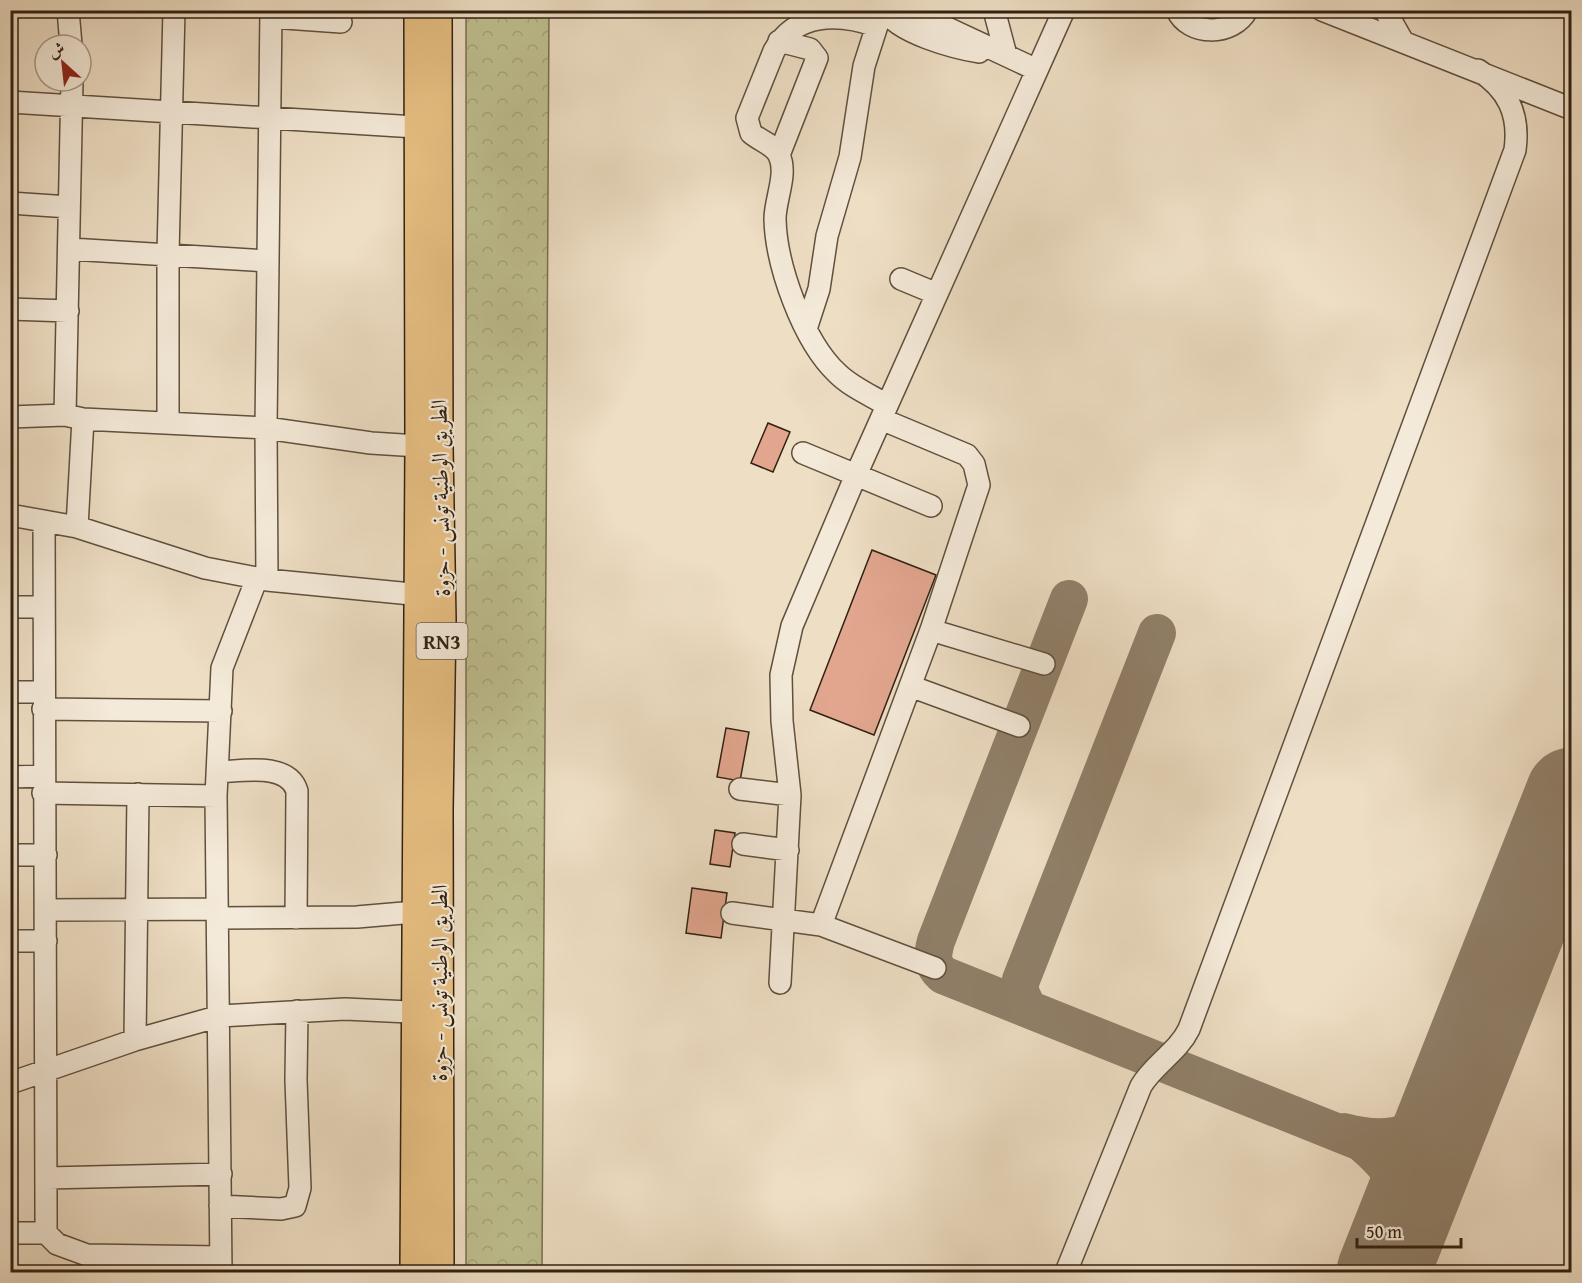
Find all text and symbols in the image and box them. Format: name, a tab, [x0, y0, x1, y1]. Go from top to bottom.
north arrow	[33, 33, 93, 93]
text: ش	[44, 35, 69, 64]
street label: الطريق الوطنية تونس - حزوة	[422, 399, 458, 597]
road number: RN3	[416, 623, 468, 659]
street label: الطريق الوطنية تونس - حزوة	[423, 884, 455, 1082]
scale bar	[1357, 1211, 1460, 1249]
text: 50 m	[1366, 1218, 1402, 1245]

